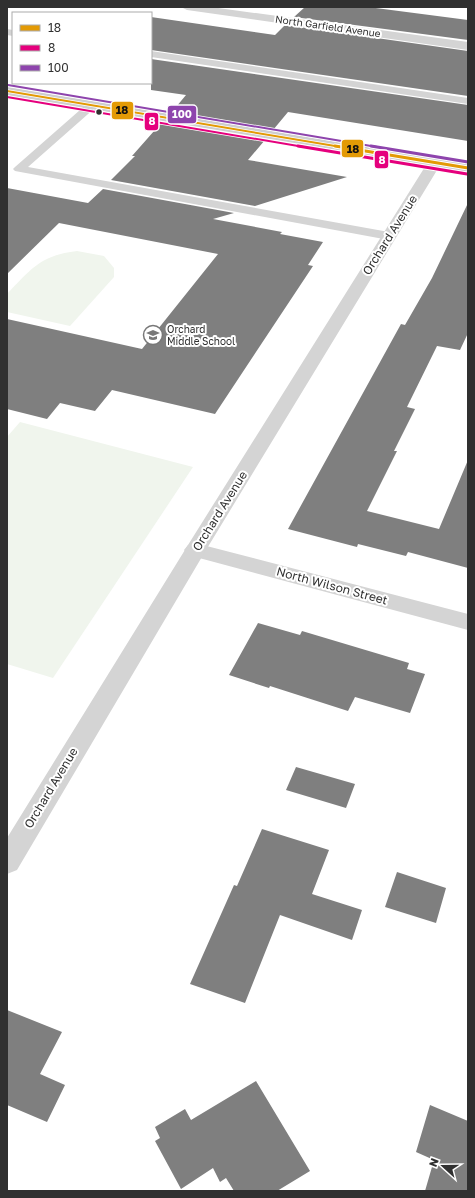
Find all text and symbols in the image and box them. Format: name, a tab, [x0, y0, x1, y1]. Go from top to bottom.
legend	[12, 12, 152, 84]
street label: North Garfield Avenue	[275, 13, 382, 39]
text: 18	[48, 20, 61, 35]
text: 8	[48, 40, 55, 55]
text: 100	[48, 60, 69, 75]
line badge: 18	[111, 101, 134, 120]
text: 18	[116, 103, 128, 116]
line badge: 100	[167, 105, 197, 124]
unlabelled marker	[94, 107, 104, 117]
text: 100	[172, 107, 192, 120]
line badge: 8	[144, 112, 159, 131]
text: 8	[148, 114, 156, 127]
line badge: 18	[341, 139, 364, 158]
text: 18	[347, 142, 359, 155]
line badge: 8	[374, 150, 389, 169]
text: 8	[378, 153, 386, 166]
street label: Orchard Avenue	[359, 192, 420, 277]
place label: Orchard Middle School	[167, 323, 235, 347]
school or university icon: Orchard Middle School	[142, 324, 164, 346]
street label: Orchard Avenue	[189, 468, 250, 553]
street label: North Wilson Street	[275, 563, 390, 608]
street label: Orchard Avenue	[21, 745, 81, 831]
north arrow	[423, 1146, 463, 1186]
text: N	[426, 1156, 441, 1168]

